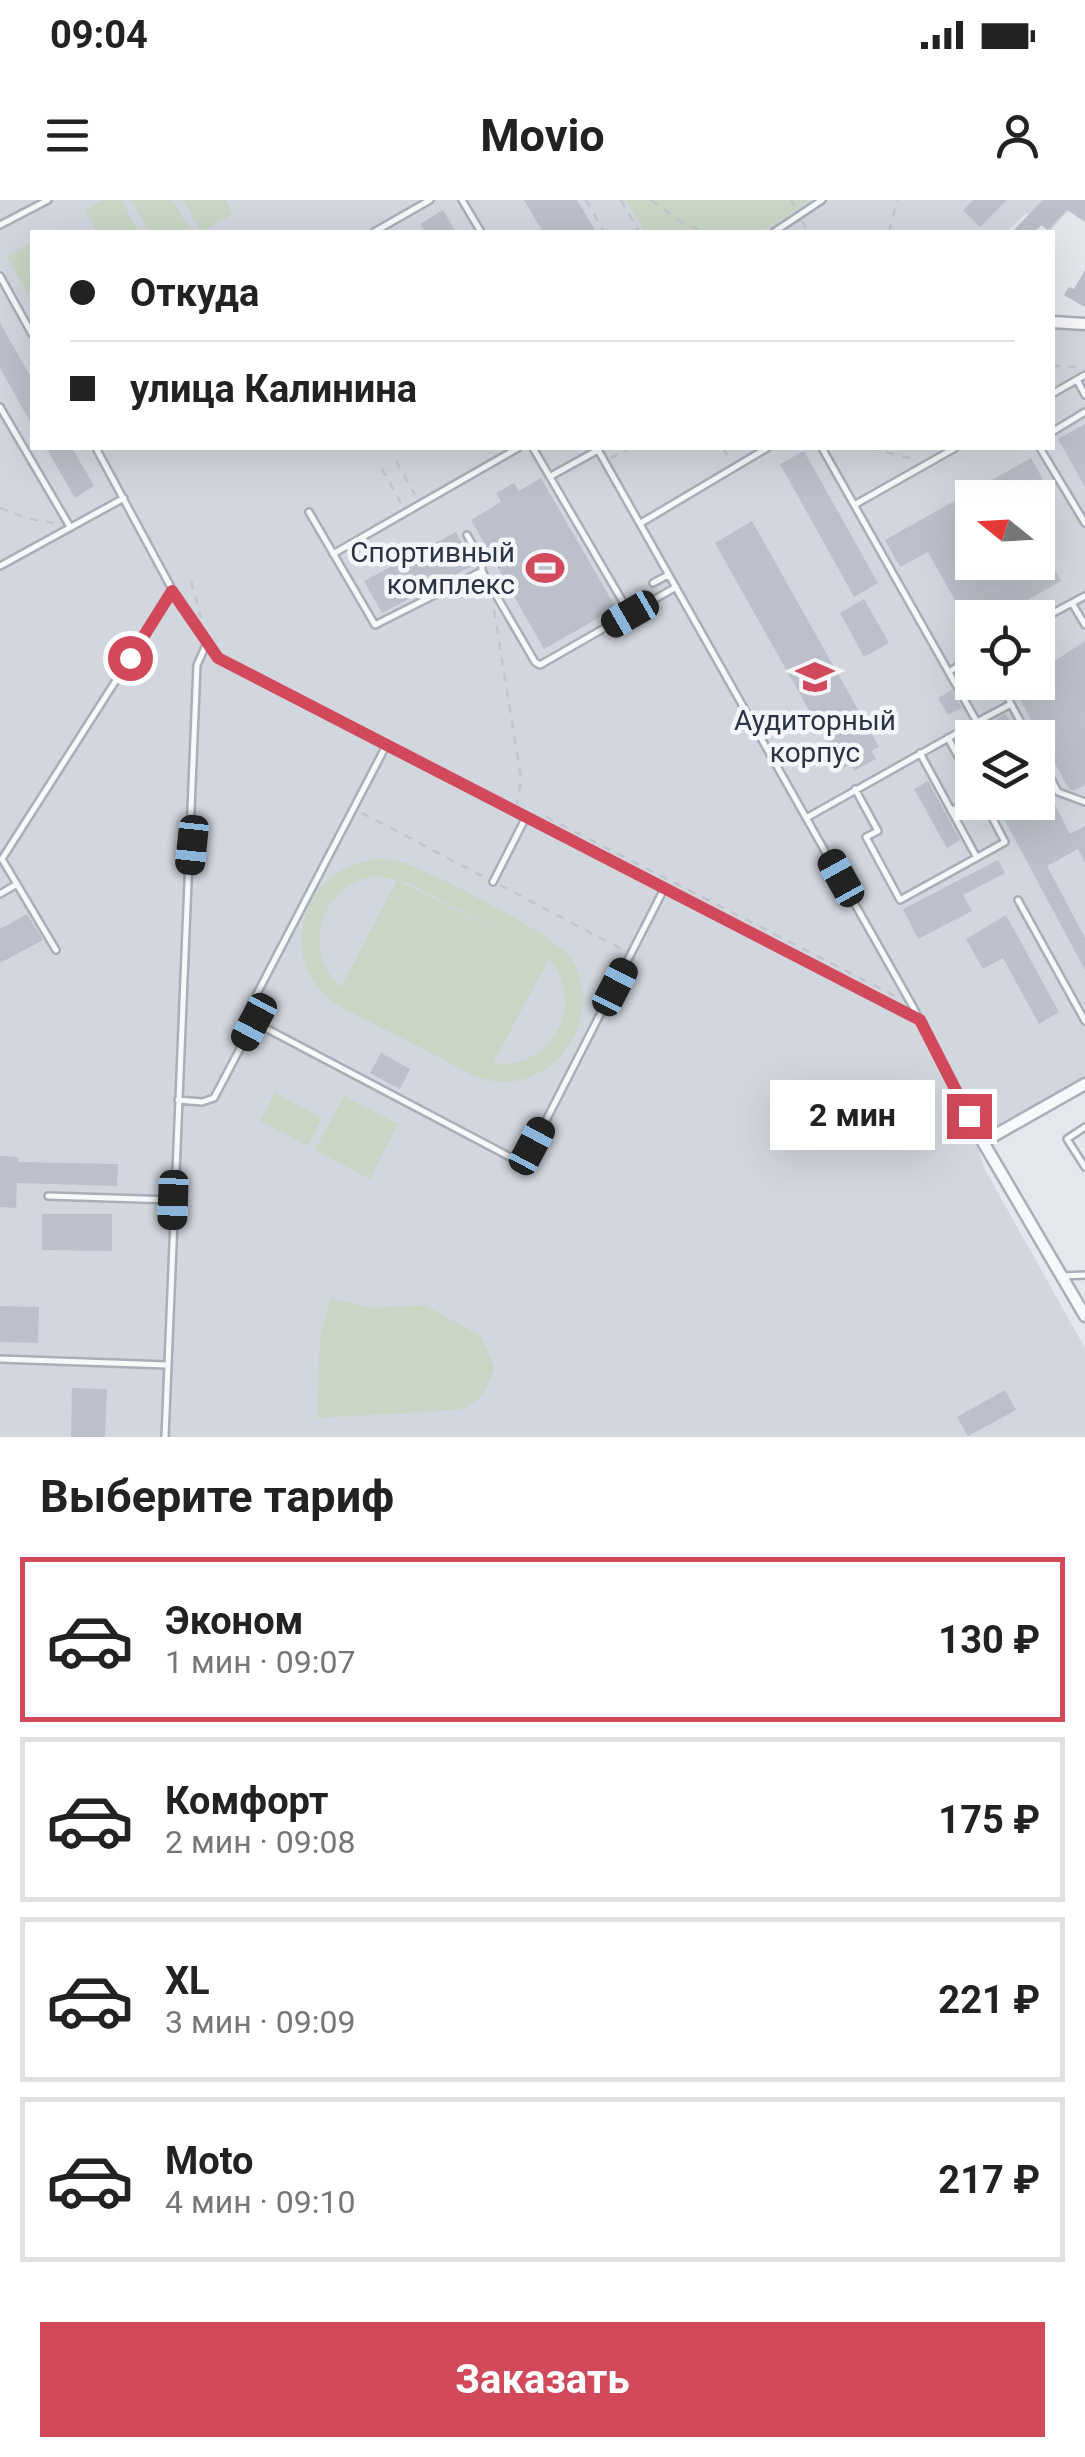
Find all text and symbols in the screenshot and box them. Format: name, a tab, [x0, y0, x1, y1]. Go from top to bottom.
text: 09:04	[50, 13, 148, 57]
icon: menu	[40, 108, 95, 163]
icon: person	[990, 108, 1045, 163]
text: Movio	[480, 109, 605, 162]
text: Откуда	[130, 271, 259, 315]
text: улица Калинина	[130, 367, 417, 411]
north arrow	[955, 480, 1055, 580]
map controls	[955, 480, 1055, 820]
place label: Спортивный комплекс	[350, 536, 515, 601]
sports icon: Спортивный комплекс	[524, 547, 566, 589]
car	[597, 586, 663, 642]
button: locate	[955, 600, 1055, 700]
route start	[108, 636, 153, 681]
school or university icon: Аудиторный корпус	[794, 656, 836, 698]
place label: Аудиторный корпус	[734, 704, 896, 769]
button: layers	[955, 720, 1055, 820]
car	[174, 814, 210, 876]
car	[813, 844, 869, 912]
car	[588, 953, 642, 1021]
car	[227, 988, 281, 1056]
callout: 2 мин	[769, 1081, 934, 1151]
route end	[947, 1094, 992, 1139]
text: 2 мин	[809, 1096, 896, 1134]
car	[505, 1112, 559, 1180]
car	[157, 1169, 189, 1231]
text: Выберите тариф	[40, 1470, 394, 1523]
icon: car	[45, 1595, 135, 1685]
text: Эконом	[165, 1599, 303, 1643]
text: 130 ₽	[938, 1618, 1040, 1662]
text: 1 мин · 09:07	[165, 1643, 356, 1681]
icon: car	[45, 1775, 135, 1865]
text: Комфорт	[165, 1779, 328, 1823]
text: 175 ₽	[938, 1798, 1040, 1842]
text: 2 мин · 09:08	[165, 1823, 356, 1861]
icon: car	[45, 1955, 135, 2045]
text: XL	[165, 1959, 210, 2003]
text: 221 ₽	[938, 1978, 1040, 2022]
text: 3 мин · 09:09	[165, 2003, 356, 2041]
icon: car	[45, 2135, 135, 2225]
text: Moto	[165, 2139, 254, 2183]
text: 217 ₽	[938, 2158, 1040, 2202]
text: 4 мин · 09:10	[165, 2183, 356, 2221]
button: Заказать	[40, 2322, 1045, 2437]

